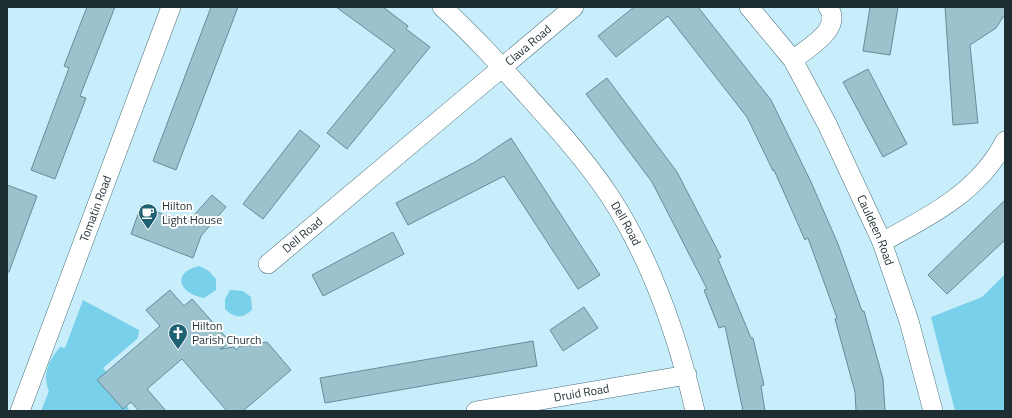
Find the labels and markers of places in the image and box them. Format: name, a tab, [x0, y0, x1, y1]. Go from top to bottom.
place label: Hilton Light House	[162, 196, 222, 229]
cafe icon: Hilton Light House	[137, 202, 159, 230]
place label: Hilton Parish Church	[192, 316, 262, 349]
church icon: Hilton Parish Church	[167, 322, 189, 350]

